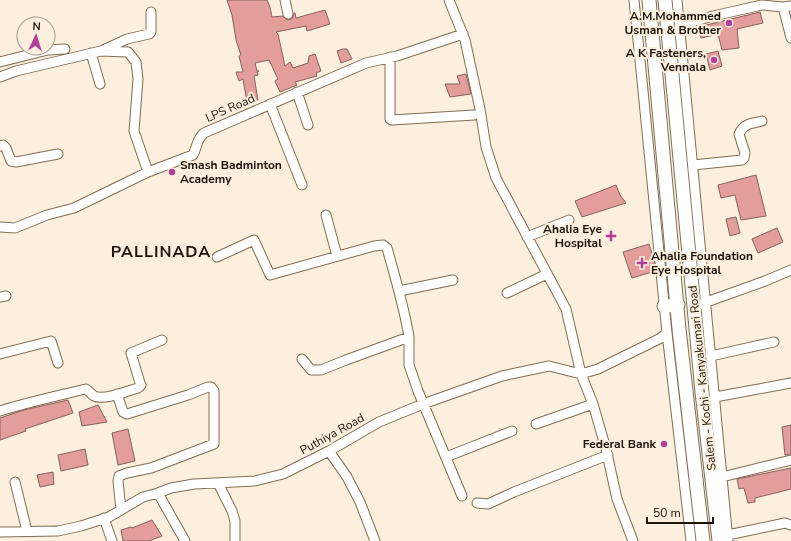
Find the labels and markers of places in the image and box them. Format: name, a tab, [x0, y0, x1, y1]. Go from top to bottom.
place label: A.M.Mohammed Usman & Brother	[624, 8, 721, 38]
marker: A.M.Mohammed Usman & Brother	[724, 18, 734, 28]
place label: A K Fasteners, Vennala	[626, 45, 706, 75]
marker: A K Fasteners, Vennala	[709, 55, 719, 65]
place label: Smash Badminton Academy	[180, 157, 282, 187]
marker: Smash Badminton Academy	[167, 167, 177, 177]
place label: Ahalia Eye Hospital	[543, 221, 602, 251]
marker: Ahalia Eye Hospital	[605, 230, 617, 242]
place label: Ahalia Foundation Eye Hospital	[651, 248, 753, 278]
marker: Ahalia Foundation Eye Hospital	[636, 257, 648, 269]
place label: Federal Bank	[583, 436, 657, 452]
marker: Federal Bank	[659, 439, 669, 449]

